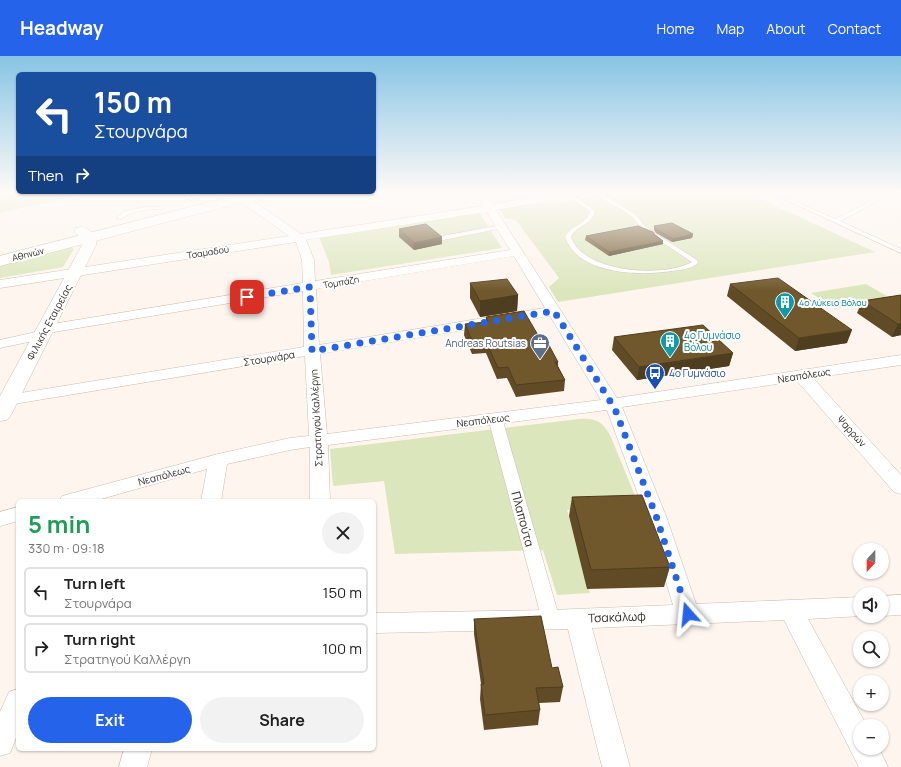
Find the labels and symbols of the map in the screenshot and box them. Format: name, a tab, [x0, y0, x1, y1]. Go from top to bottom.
street label: Τσαμαδού	[186, 242, 230, 262]
street label: Αθηνών	[11, 244, 46, 264]
street label: Τομπάζη	[322, 272, 360, 292]
pin	[230, 280, 264, 314]
street label: Φιλικής Εταιρείας	[23, 281, 75, 362]
building icon: 4ο Λύκειο Βόλου	[774, 291, 796, 319]
place label: 4ο Λύκειο Βόλου	[799, 296, 867, 309]
place label: 4ο Γυμνάσιο Βόλου	[684, 328, 741, 354]
building icon: 4ο Γυμνάσιο Βόλου	[659, 330, 681, 358]
office icon: Andreas Routsias	[529, 332, 551, 360]
place label: Andreas Routsias	[445, 336, 526, 350]
street label: Στουρνάρα	[242, 347, 296, 369]
bus stop icon: 4ο Γυμνάσιο	[644, 362, 666, 390]
street label: Νεαπόλεως	[776, 364, 832, 386]
place label: 4ο Γυμνάσιο	[669, 366, 726, 380]
street label: Στρατηγού Καλλέργη	[306, 369, 326, 467]
street label: Νεαπόλεως	[456, 410, 511, 430]
street label: Ψαρρών	[834, 412, 870, 450]
street label: Νεαπόλεως	[136, 461, 192, 489]
street label: Πλαπούτα	[507, 489, 539, 549]
north arrow	[853, 543, 889, 579]
position arrow	[667, 593, 709, 635]
street label: Τσακάλωφ	[588, 607, 646, 627]

